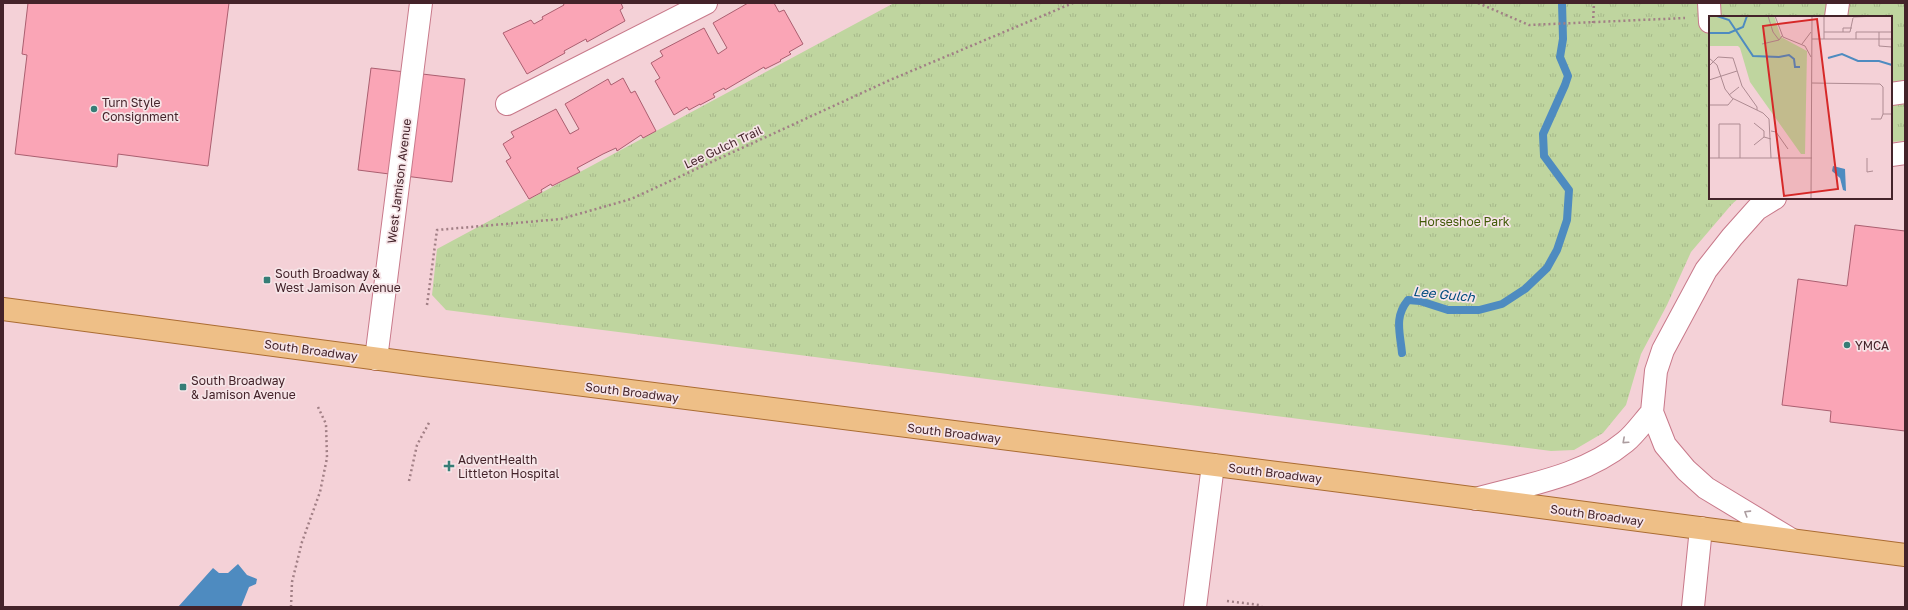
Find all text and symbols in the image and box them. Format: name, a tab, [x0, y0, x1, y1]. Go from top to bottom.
inset map	[1709, 16, 1892, 199]
place label: Turn Style Consignment	[102, 95, 179, 124]
marker: Turn Style Consignment	[89, 104, 99, 114]
street label: West Jamison Avenue	[384, 118, 414, 244]
street label: Lee Gulch Trail	[681, 122, 765, 172]
park label: Horseshoe Park	[1418, 214, 1510, 229]
place label: South Broadway & West Jamison Avenue	[275, 266, 401, 295]
marker: South Broadway & West Jamison Avenue	[262, 275, 272, 285]
water label: Lee Gulch	[1412, 283, 1477, 305]
street label: South Broadway	[263, 336, 359, 364]
place label: YMCA	[1855, 338, 1889, 353]
marker: YMCA	[1842, 340, 1852, 350]
place label: South Broadway & Jamison Avenue	[191, 373, 296, 402]
street label: South Broadway	[584, 379, 680, 405]
marker: South Broadway & Jamison Avenue	[178, 382, 188, 392]
street label: South Broadway	[906, 420, 1002, 446]
one-way arrow	[1623, 437, 1630, 444]
place label: AdventHealth Littleton Hospital	[458, 452, 559, 481]
marker: AdventHealth Littleton Hospital	[443, 460, 455, 472]
street label: South Broadway	[1227, 460, 1323, 486]
street label: South Broadway	[1549, 501, 1645, 529]
one-way arrow	[1744, 510, 1751, 517]

